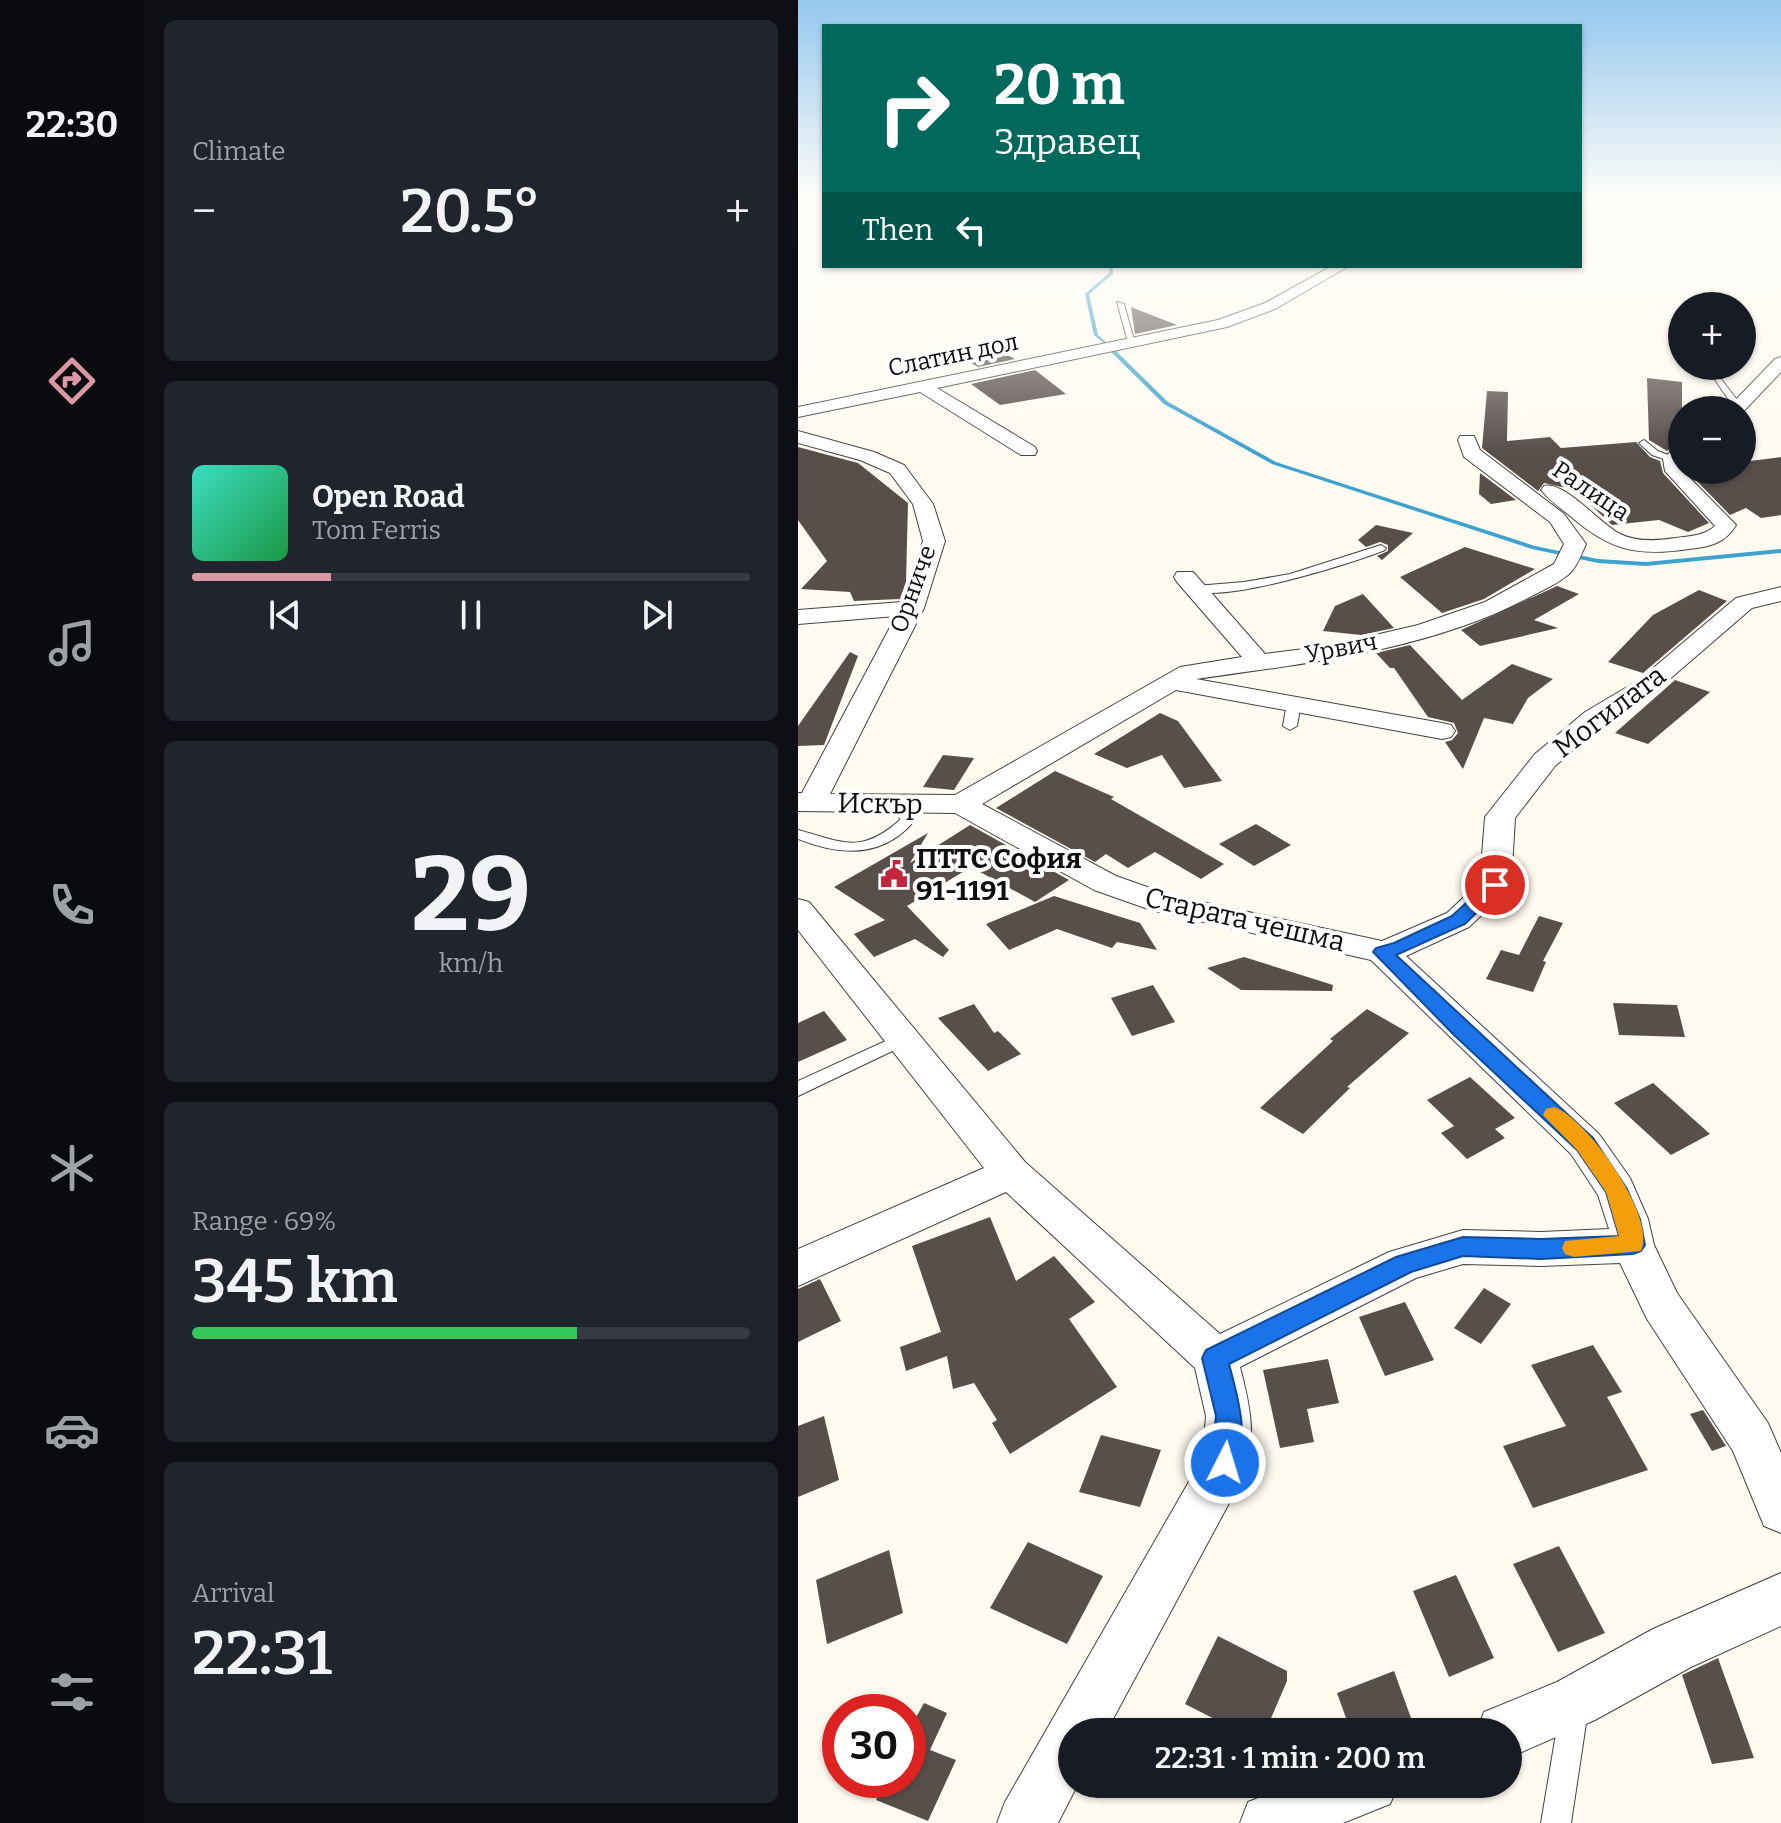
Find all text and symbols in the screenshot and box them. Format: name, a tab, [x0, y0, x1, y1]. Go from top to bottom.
text: 20 m	[994, 52, 1125, 119]
icon: right	[862, 56, 966, 160]
text: 22:30	[26, 103, 118, 147]
text: Здравец	[994, 120, 1140, 164]
text: Climate	[192, 136, 286, 167]
text: 20.5°	[400, 176, 541, 248]
text: −	[192, 185, 216, 238]
text: +	[725, 185, 750, 238]
icon: left	[949, 208, 993, 252]
text: Then	[862, 212, 933, 248]
map controls	[1668, 292, 1756, 484]
button: +	[1668, 292, 1756, 380]
street label: Слатин дол	[885, 328, 1021, 382]
icon: directions	[44, 353, 100, 409]
button: −	[1668, 396, 1756, 484]
street label: Ралица	[1547, 455, 1635, 527]
text: Open Road	[312, 479, 465, 515]
text: Tom Ferris	[312, 515, 441, 546]
street label: Орниче	[884, 541, 942, 637]
icon: previous	[263, 593, 307, 637]
icon: pause	[449, 593, 493, 637]
icon: next	[635, 593, 679, 637]
icon: music	[44, 615, 100, 671]
street label: Урвич	[1303, 627, 1379, 669]
street label: Могилата	[1547, 659, 1672, 764]
street label: Искър	[837, 786, 923, 821]
text: 29	[411, 833, 531, 958]
place label: ПТТС София 91-1191	[916, 842, 1082, 907]
pin	[1461, 851, 1529, 919]
public building icon: ПТТС София 91-1191	[879, 859, 909, 889]
icon: arrive	[1473, 863, 1517, 907]
icon: phone	[44, 877, 100, 933]
street label: Старата чешма	[1142, 880, 1348, 959]
text: km/h	[439, 948, 503, 979]
icon: climate	[44, 1140, 100, 1196]
text: Range · 69%	[192, 1206, 336, 1237]
text: 345 km	[192, 1246, 398, 1318]
icon: car	[44, 1402, 100, 1458]
position arrow	[1183, 1421, 1267, 1505]
text: Arrival	[192, 1578, 274, 1609]
text: 22:31	[192, 1618, 332, 1690]
icon: filters	[44, 1664, 100, 1720]
speed limit sign: 30	[822, 1694, 926, 1798]
text: 22:31 · 1 min · 200 m	[1155, 1740, 1425, 1776]

